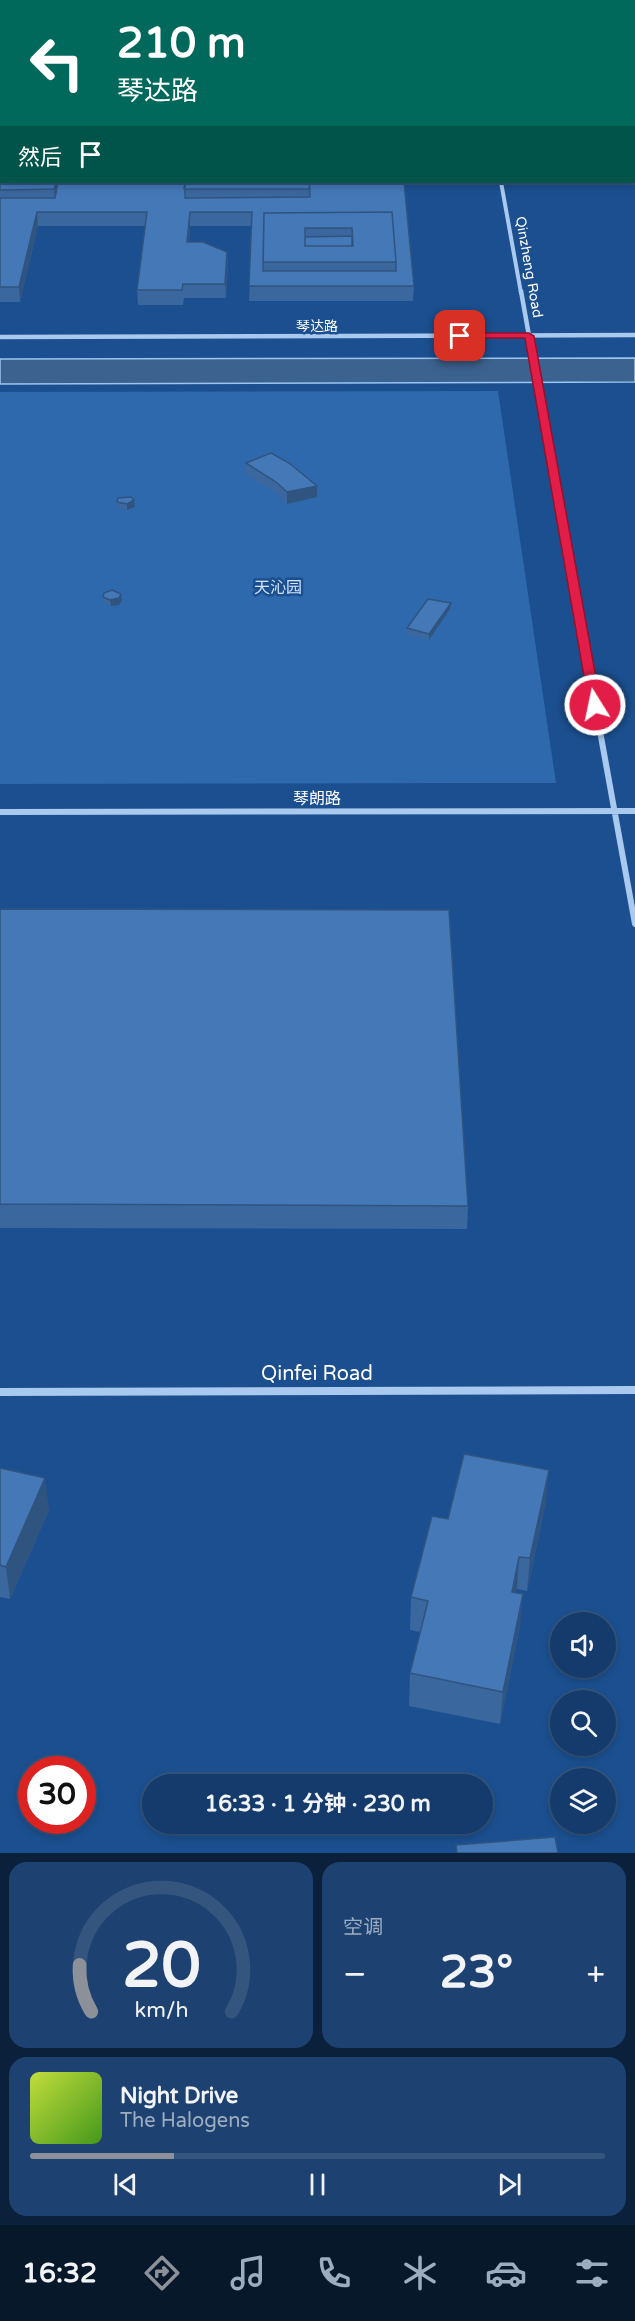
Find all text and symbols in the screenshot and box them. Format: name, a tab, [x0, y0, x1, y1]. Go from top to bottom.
text: 210 m	[117, 18, 246, 69]
icon: left	[18, 24, 96, 102]
text: 琴达路	[117, 75, 198, 108]
icon: arrive	[74, 138, 107, 171]
text: 然后	[18, 145, 62, 171]
street label: Qinzheng Road	[512, 215, 546, 319]
pin	[434, 310, 485, 361]
street label: 琴达路	[296, 318, 338, 335]
icon: arrive	[443, 319, 476, 352]
park label: 天沁园	[254, 578, 302, 598]
position arrow	[563, 673, 627, 737]
street label: 琴朗路	[293, 789, 341, 809]
street label: Qinfei Road	[261, 1362, 373, 1386]
map controls	[550, 1612, 616, 1834]
button: sound	[550, 1612, 616, 1678]
button: search	[550, 1690, 616, 1756]
speed limit sign: 30	[18, 1756, 96, 1834]
button: layers	[550, 1768, 616, 1834]
text: 16:33 · 1 分钟 · 230 m	[204, 1791, 431, 1817]
text: 空调	[343, 1916, 383, 1940]
text: 20	[122, 1929, 200, 2004]
text: 23°	[440, 1946, 513, 2000]
text: −	[343, 1955, 367, 1994]
text: +	[586, 1955, 605, 1994]
text: km/h	[134, 1997, 188, 2023]
text: Night Drive	[120, 2083, 238, 2109]
text: The Halogens	[120, 2109, 250, 2133]
icon: previous	[109, 2168, 142, 2201]
icon: pause	[301, 2168, 334, 2201]
icon: next	[493, 2168, 526, 2201]
icon: directions	[141, 2252, 183, 2294]
icon: music	[227, 2252, 269, 2294]
icon: phone	[313, 2252, 355, 2294]
icon: climate	[399, 2252, 441, 2294]
icon: car	[485, 2252, 527, 2294]
icon: filters	[571, 2252, 613, 2294]
text: 16:32	[22, 2257, 97, 2290]

